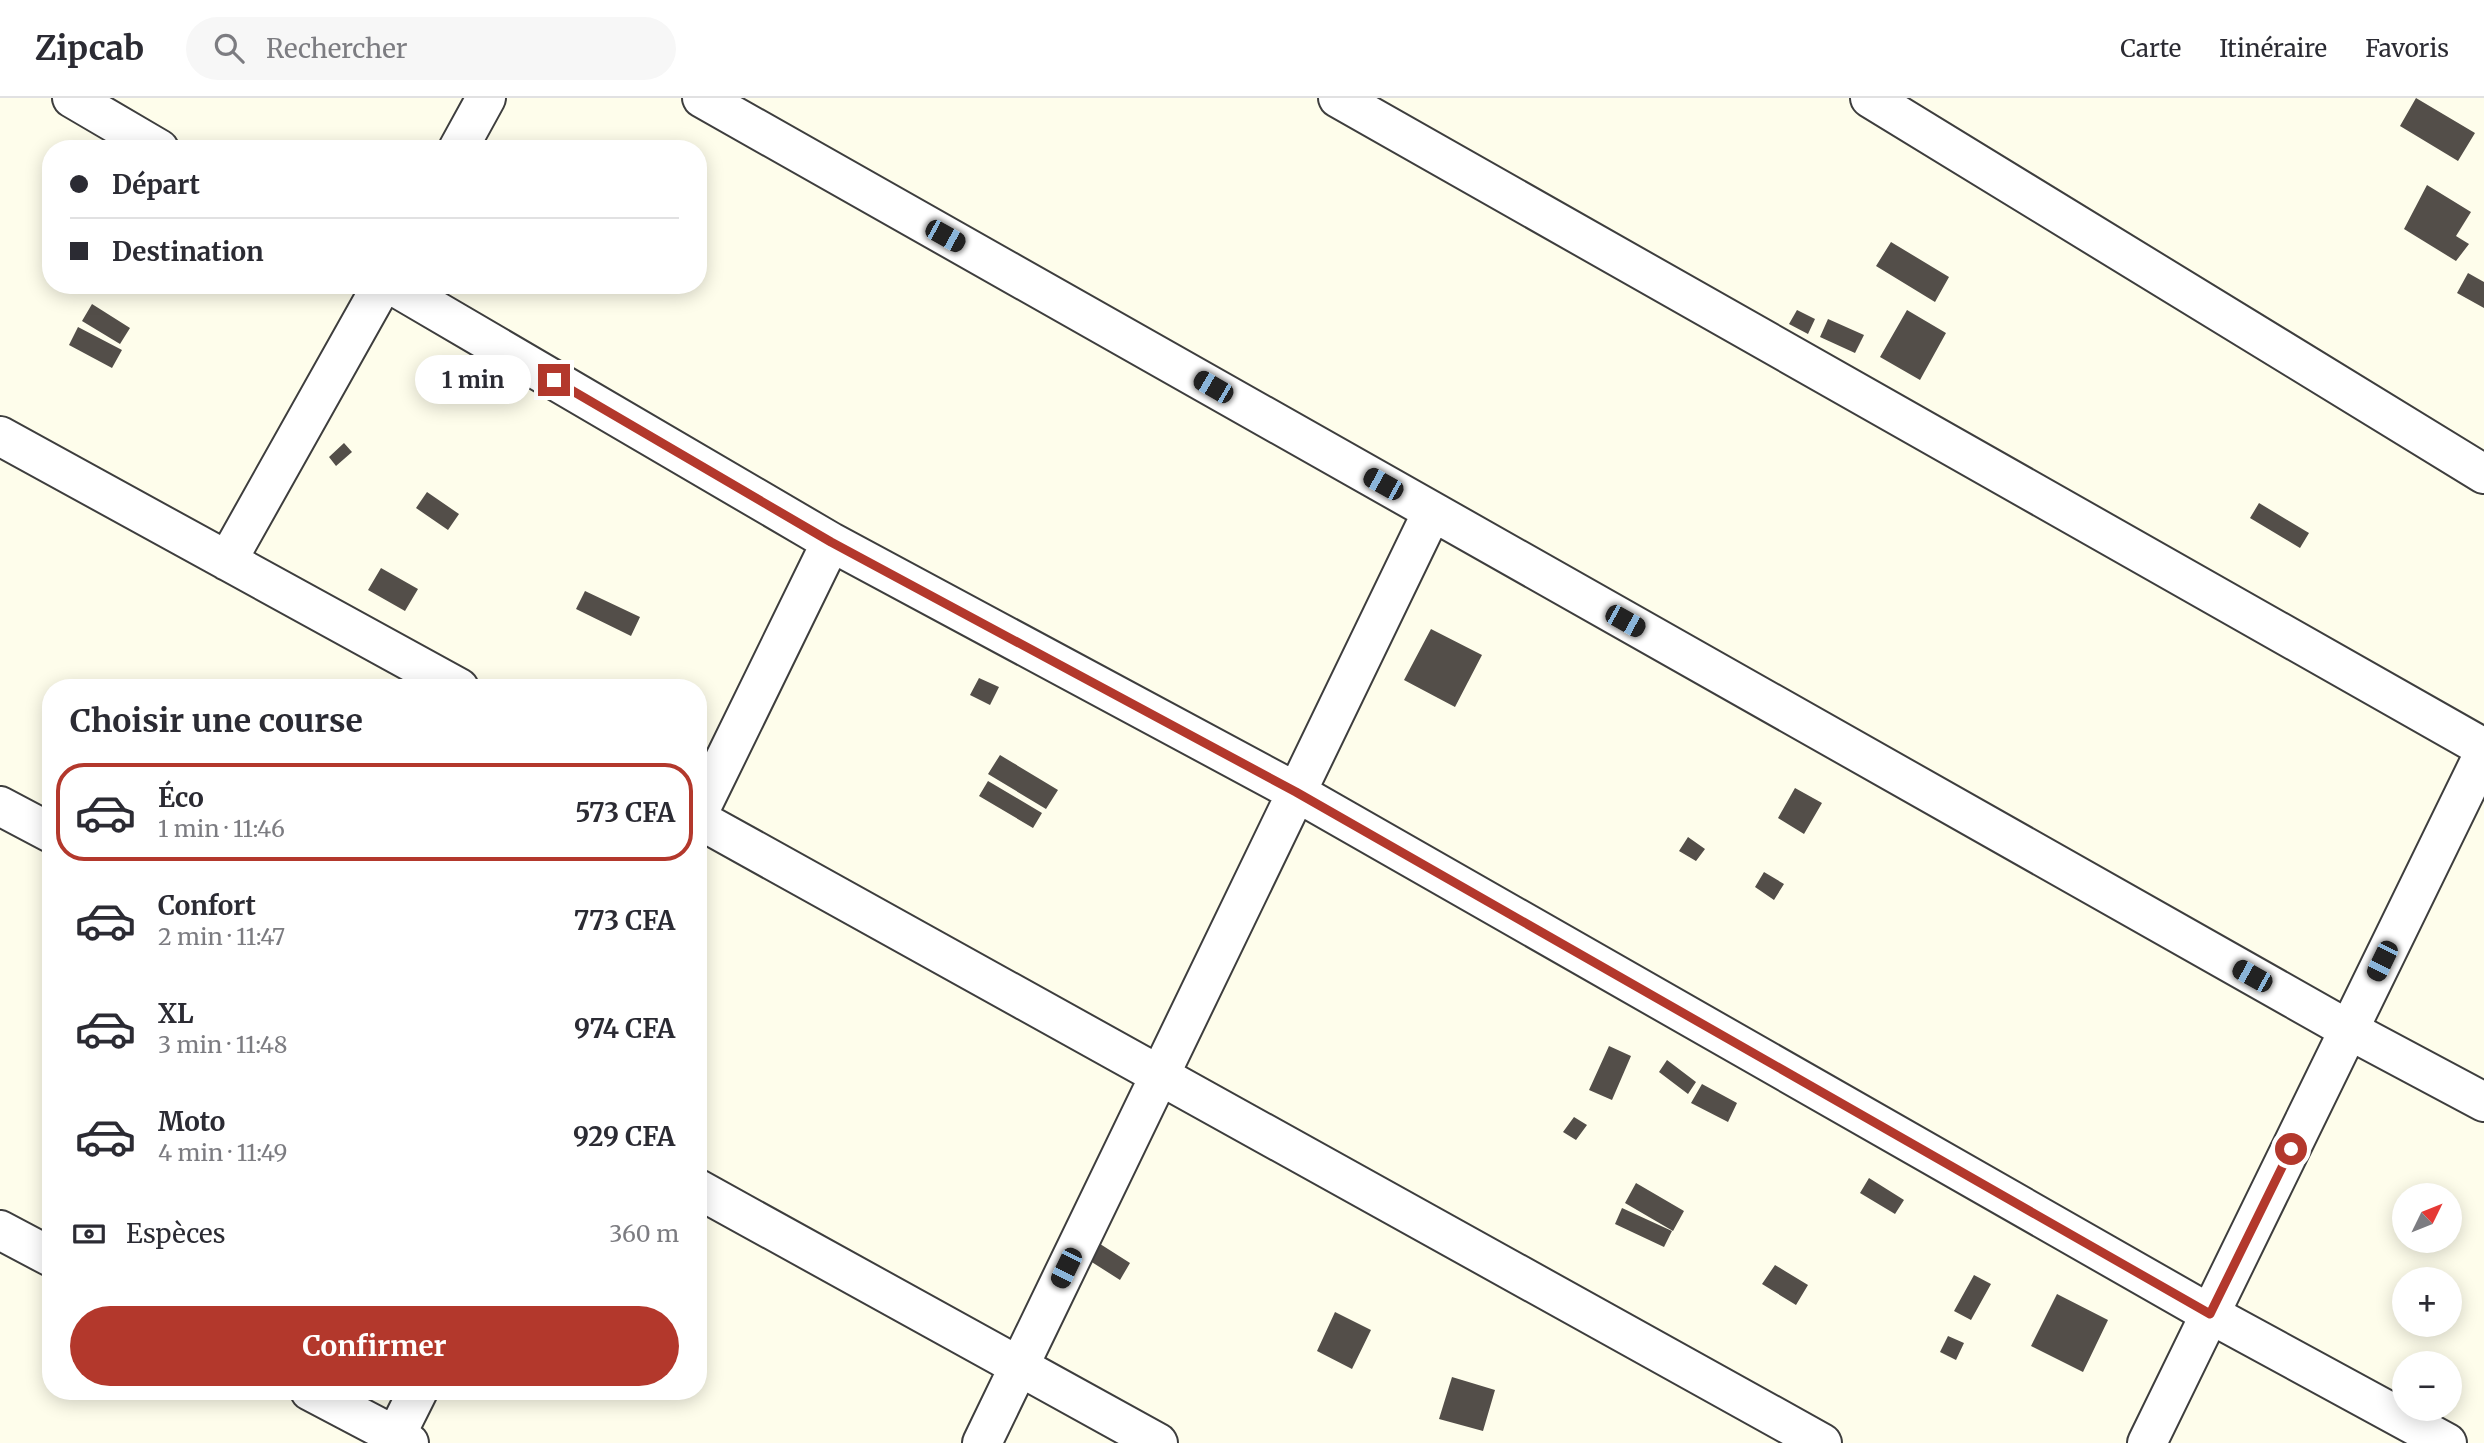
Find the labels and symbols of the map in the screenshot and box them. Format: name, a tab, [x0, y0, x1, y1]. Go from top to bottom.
car	[922, 217, 969, 255]
callout: 1 min	[414, 356, 530, 404]
route end	[538, 364, 570, 396]
car	[1190, 367, 1237, 407]
car	[1360, 465, 1407, 503]
car	[1602, 602, 1649, 640]
car	[2364, 938, 2401, 984]
car	[2229, 957, 2276, 995]
route start	[2275, 1133, 2307, 1165]
north arrow	[2392, 1183, 2462, 1253]
car	[1048, 1245, 1085, 1291]

